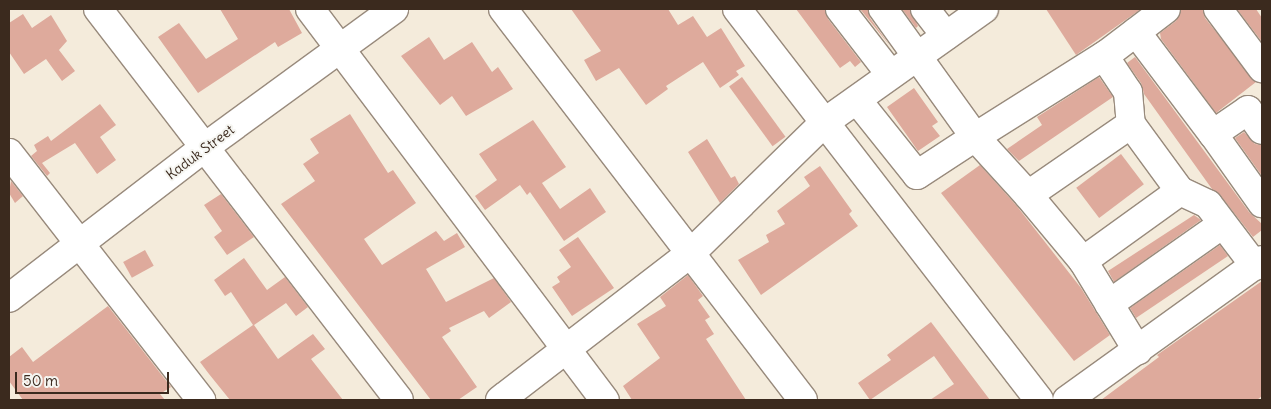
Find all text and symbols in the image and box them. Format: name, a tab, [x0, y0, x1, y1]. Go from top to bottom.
street label: Kaduk Street	[163, 121, 237, 183]
scale bar	[18, 362, 171, 394]
text: 50 m	[23, 371, 58, 390]

